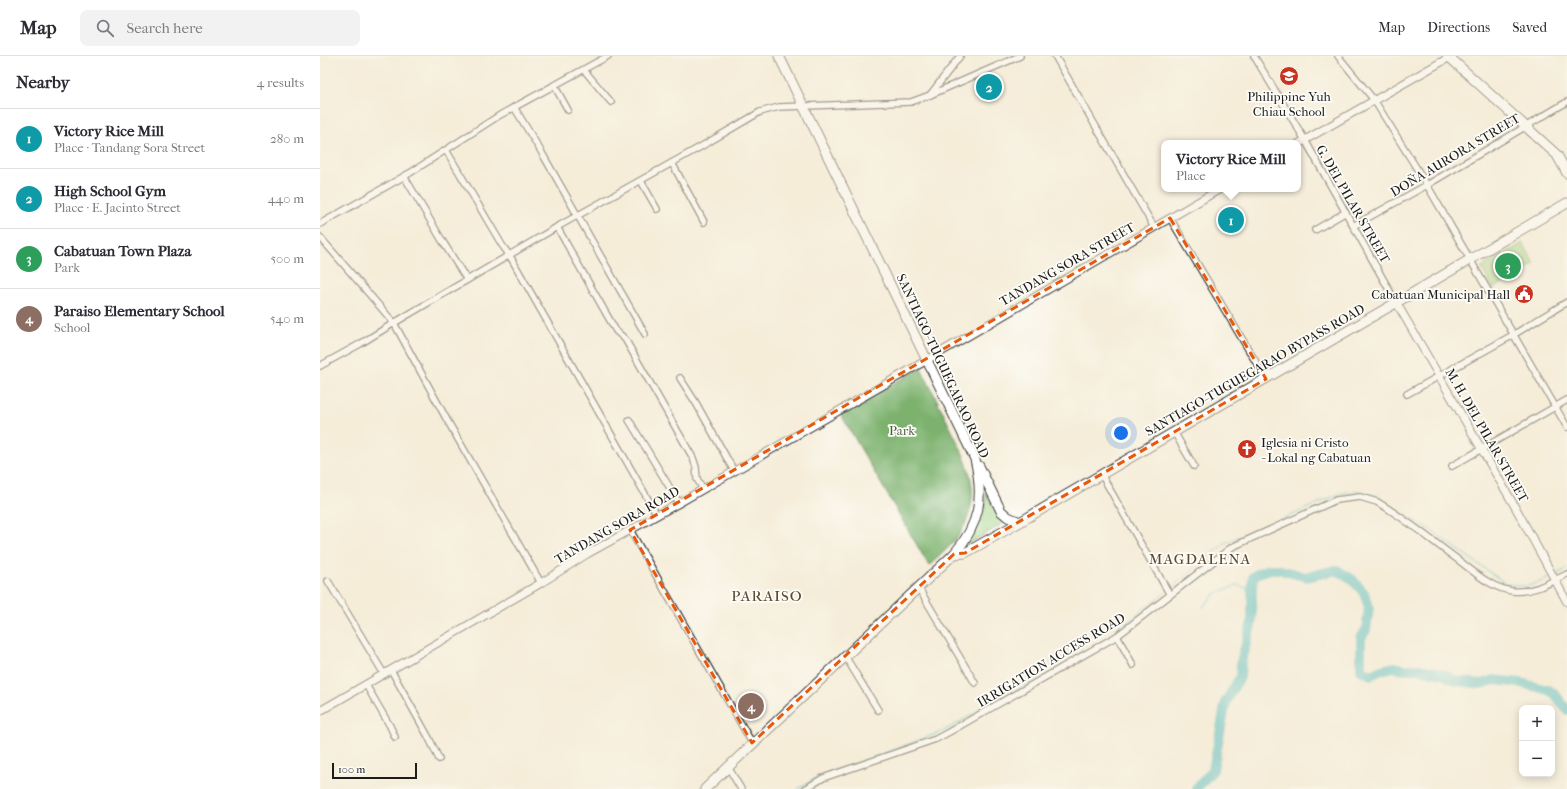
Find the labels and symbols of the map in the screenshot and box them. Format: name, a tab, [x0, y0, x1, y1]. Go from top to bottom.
school or university icon: Philippine Yuh Chiau School	[1278, 65, 1300, 87]
pin: 2	[976, 72, 1002, 102]
place label: Philippine Yuh Chiau School	[1247, 89, 1332, 119]
street label: DOÑA AURORA STREET	[1387, 110, 1523, 200]
street label: G. DEL PILAR STREET	[1313, 142, 1393, 266]
pin: 1	[1218, 205, 1244, 235]
street label: TANDANG SORA STREET	[997, 219, 1137, 309]
pin: 3	[1495, 251, 1521, 281]
street label: SANTIAGO-TUGUEGARAO ROAD	[894, 271, 992, 461]
public building icon: Cabatuan Municipal Hall	[1513, 283, 1535, 305]
place label: Cabatuan Municipal Hall	[1371, 287, 1510, 302]
street label: SANTIAGO-TUGUEGARAO BYPASS ROAD	[1143, 301, 1367, 439]
street label: M. H. DEL PILAR STREET	[1442, 365, 1532, 505]
park label: Park	[889, 423, 915, 438]
your location	[1111, 423, 1131, 443]
place label: Iglesia ni Cristo - Lokal ng Cabatuan	[1261, 435, 1371, 465]
church icon: Iglesia ni Cristo - Lokal ng Cabatuan	[1236, 438, 1258, 460]
street label: TANDANG SORA ROAD	[552, 483, 682, 567]
district label: MAGDALENA	[1149, 550, 1251, 568]
district label: PARAISO	[731, 587, 803, 605]
street label: IRRIGATION ACCESS ROAD	[974, 610, 1128, 710]
pin: 4	[738, 691, 764, 721]
scale bar	[332, 761, 417, 780]

